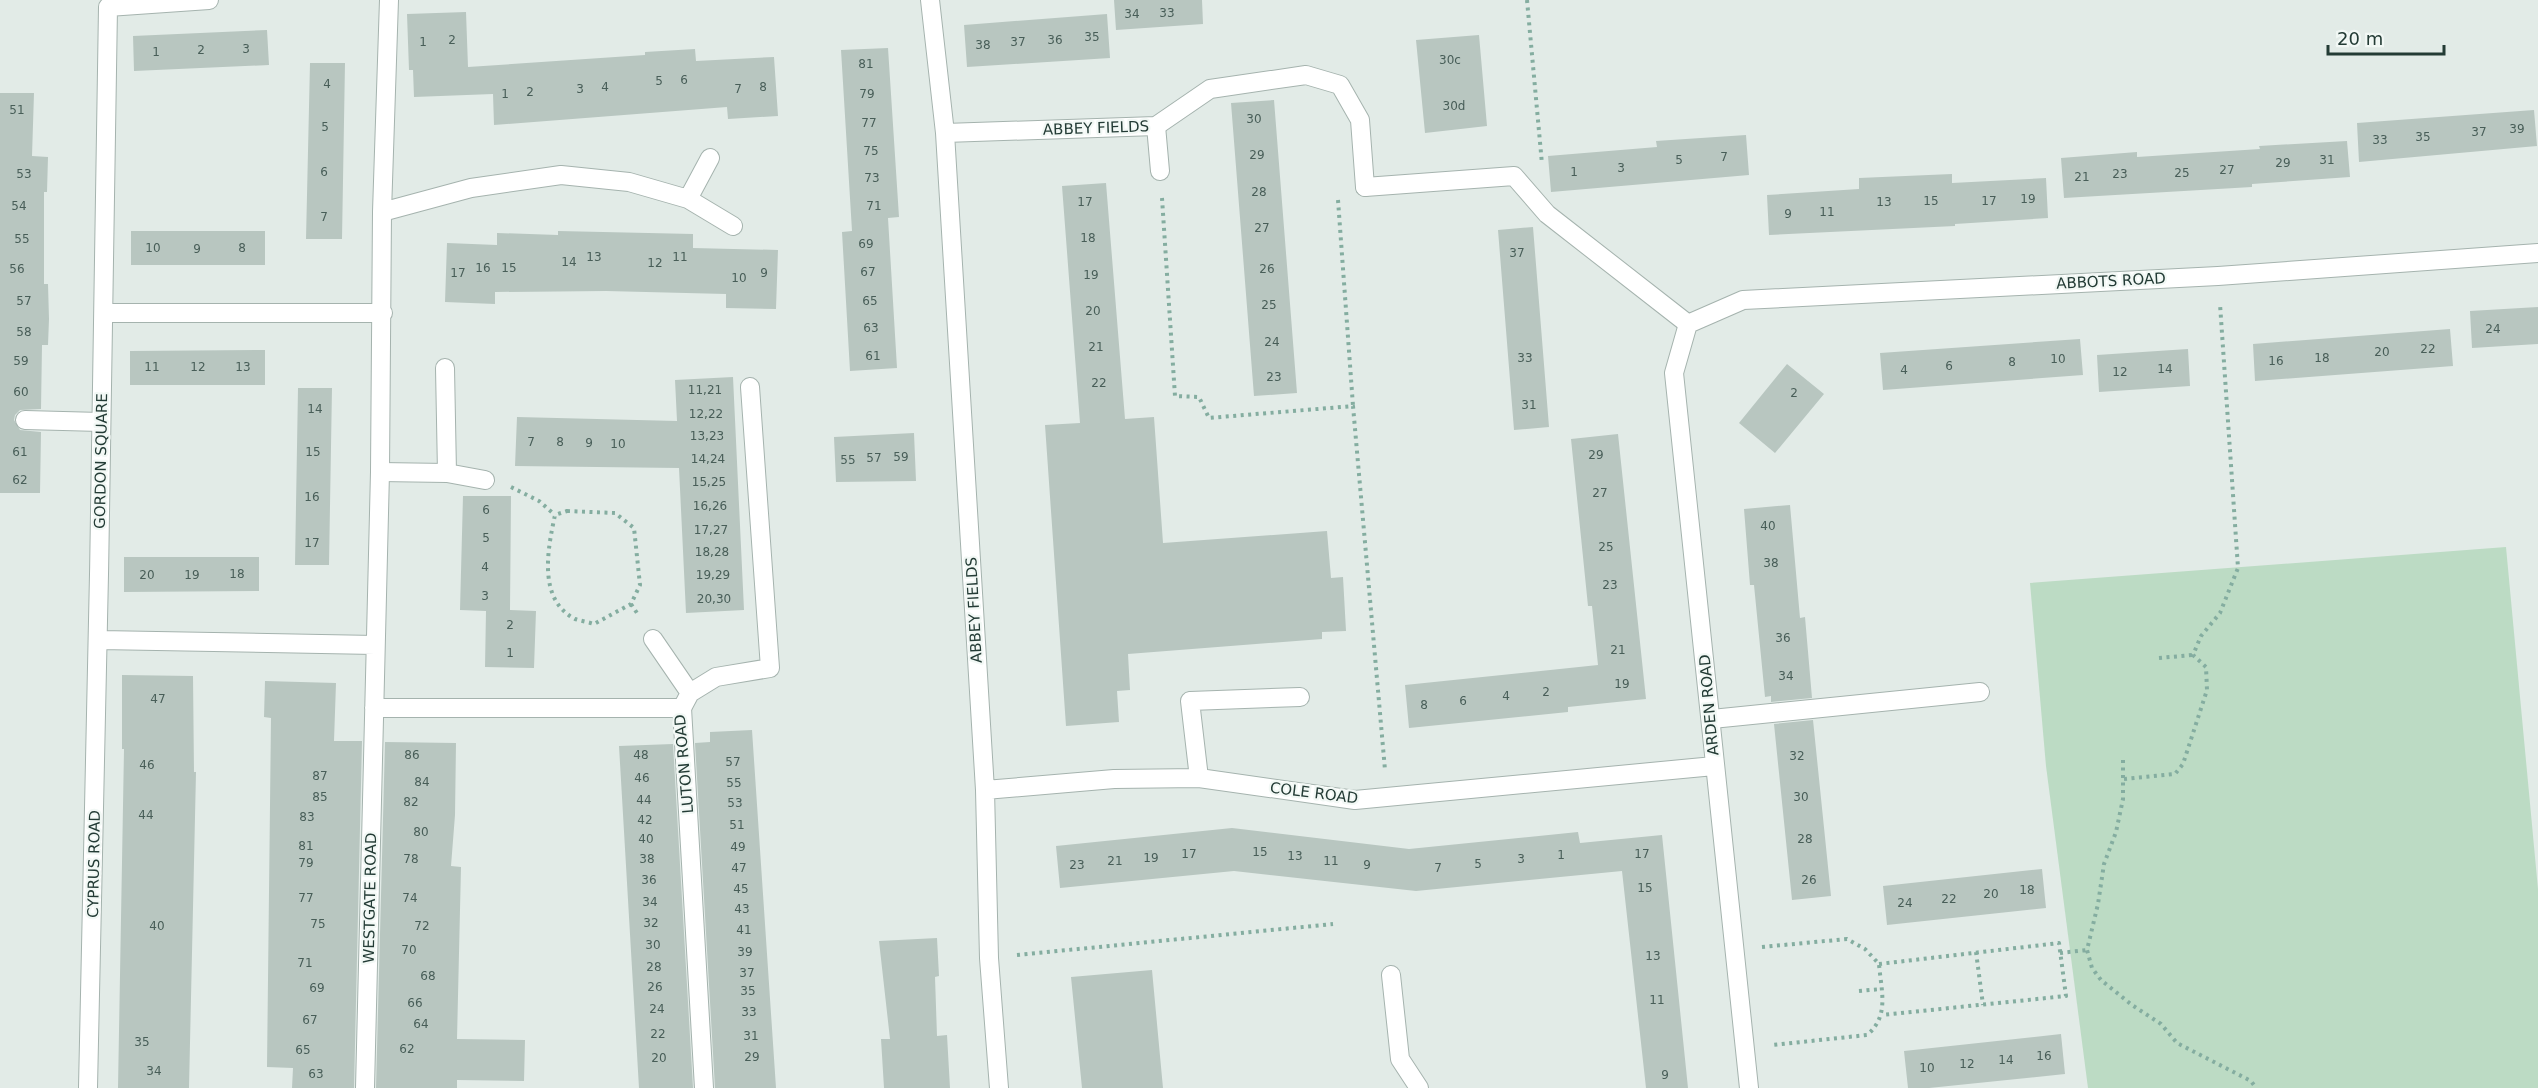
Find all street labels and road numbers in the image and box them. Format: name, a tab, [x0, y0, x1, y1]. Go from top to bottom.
street label: ABBEY FIELDS	[1043, 117, 1149, 139]
street label: ABBOTS ROAD	[2056, 269, 2166, 293]
street label: GORDON SQUARE	[91, 393, 111, 529]
street label: ABBEY FIELDS	[962, 556, 986, 664]
street label: ARDEN ROAD	[1696, 654, 1722, 756]
street label: LUTON ROAD	[671, 714, 697, 814]
street label: COLE ROAD	[1269, 779, 1359, 807]
street label: CYPRUS ROAD	[84, 810, 104, 918]
street label: WESTGATE ROAD	[360, 832, 380, 964]

